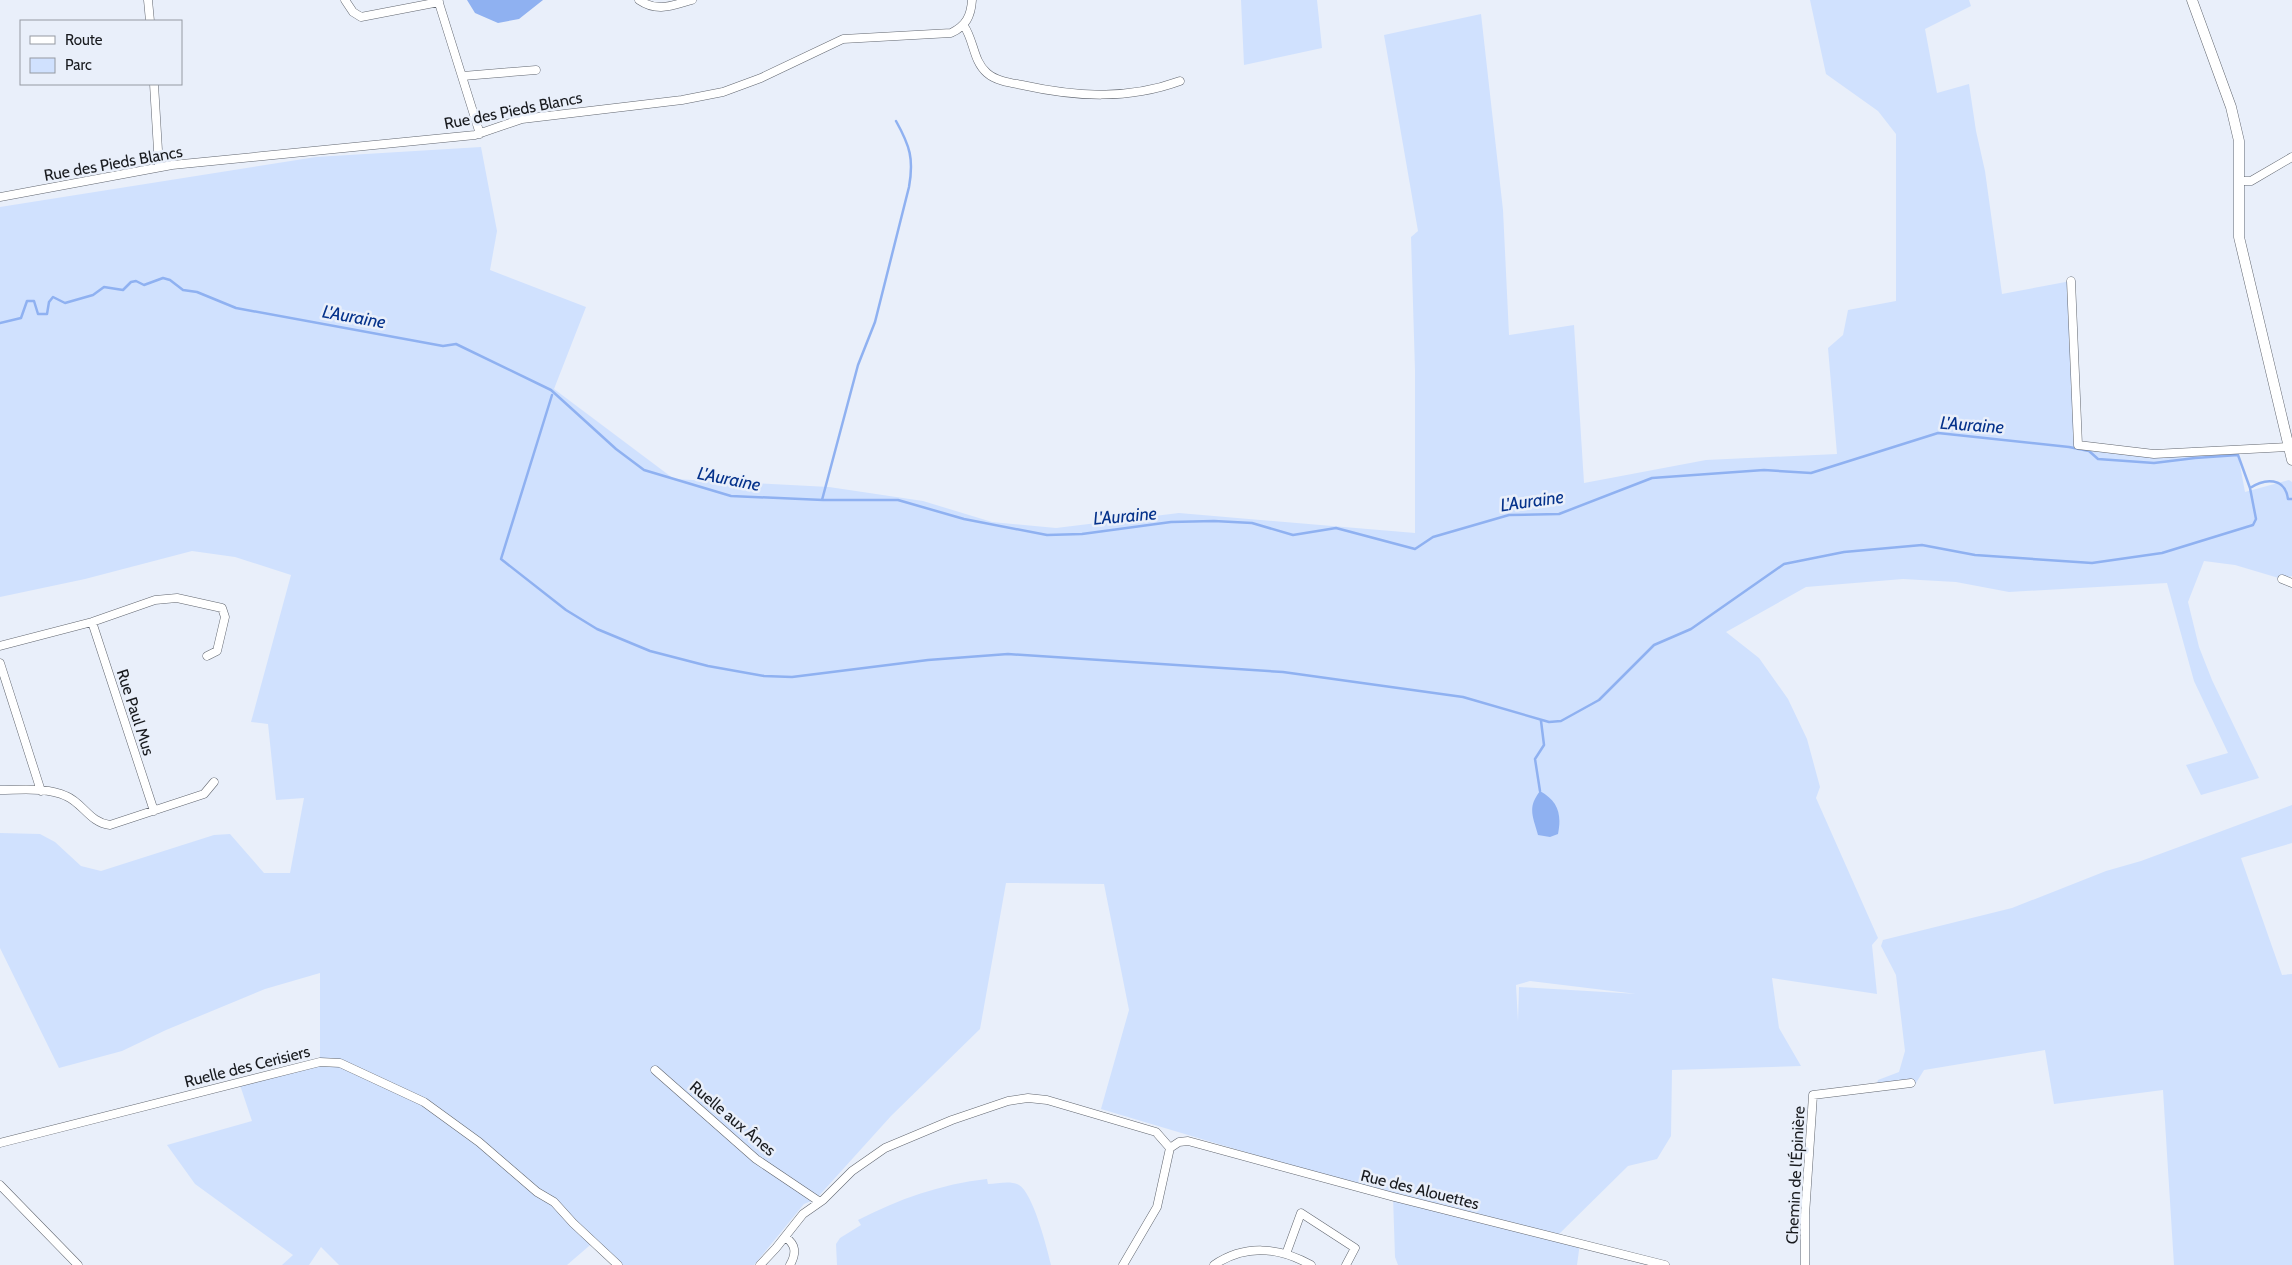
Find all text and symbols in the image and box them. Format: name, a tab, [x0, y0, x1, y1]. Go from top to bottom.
legend	[20, 20, 182, 85]
text: Route	[65, 31, 103, 49]
text: Parc	[65, 56, 92, 74]
street label: Rue des Pieds Blancs	[442, 88, 584, 133]
street label: Rue des Pieds Blancs	[42, 142, 184, 185]
water label: L'Auraine	[321, 301, 387, 333]
water label: L'Auraine	[1939, 412, 2005, 438]
water label: L'Auraine	[696, 462, 762, 496]
water label: L'Auraine	[1499, 486, 1565, 516]
water label: L'Auraine	[1092, 502, 1158, 530]
street label: Rue Paul Mus	[113, 667, 159, 758]
street label: Ruelle des Cerisiers	[182, 1042, 312, 1091]
street label: Ruelle aux Ânes	[686, 1077, 780, 1160]
street label: Chemin de l'Épinière	[1782, 1105, 1809, 1245]
street label: Rue des Alouettes	[1359, 1166, 1481, 1213]

